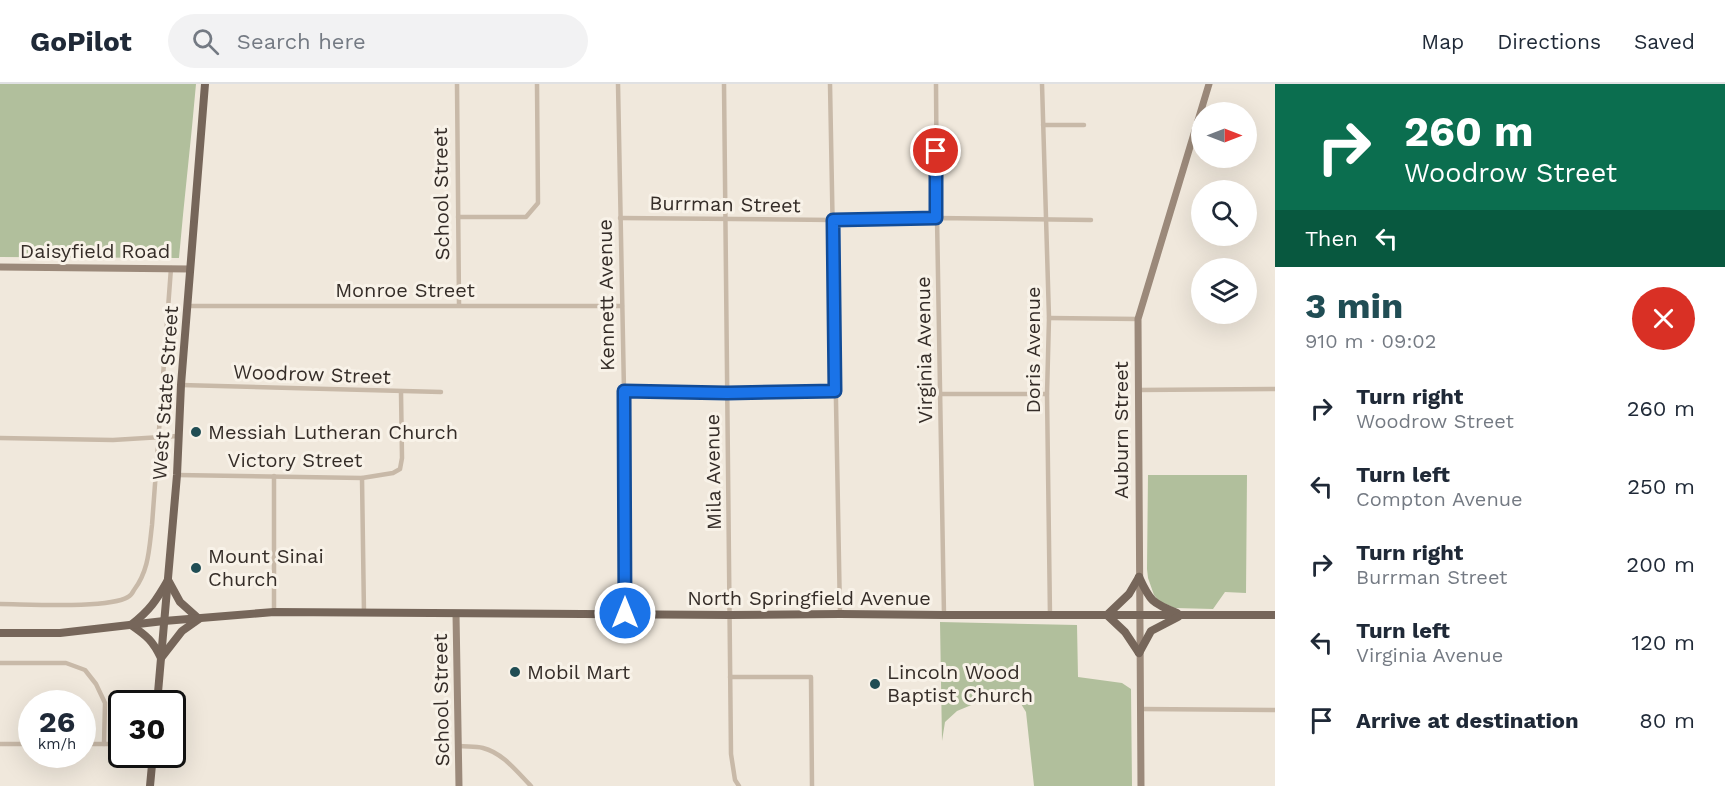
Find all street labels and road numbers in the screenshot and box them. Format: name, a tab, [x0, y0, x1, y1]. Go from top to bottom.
street label: School Street	[428, 127, 454, 261]
street label: Burrman Street	[649, 191, 802, 217]
street label: Kennett Avenue	[593, 219, 619, 371]
street label: Daisyfield Road	[20, 239, 170, 263]
street label: Virginia Avenue	[911, 276, 937, 424]
street label: Monroe Street	[335, 278, 475, 302]
street label: Doris Avenue	[1021, 286, 1045, 414]
street label: West State Street	[147, 304, 183, 481]
street label: Woodrow Street	[233, 359, 392, 389]
street label: Auburn Street	[1109, 360, 1133, 499]
street label: Mila Avenue	[700, 414, 726, 530]
street label: Victory Street	[228, 448, 363, 472]
street label: North Springfield Avenue	[687, 586, 931, 610]
street label: School Street	[428, 633, 454, 767]

